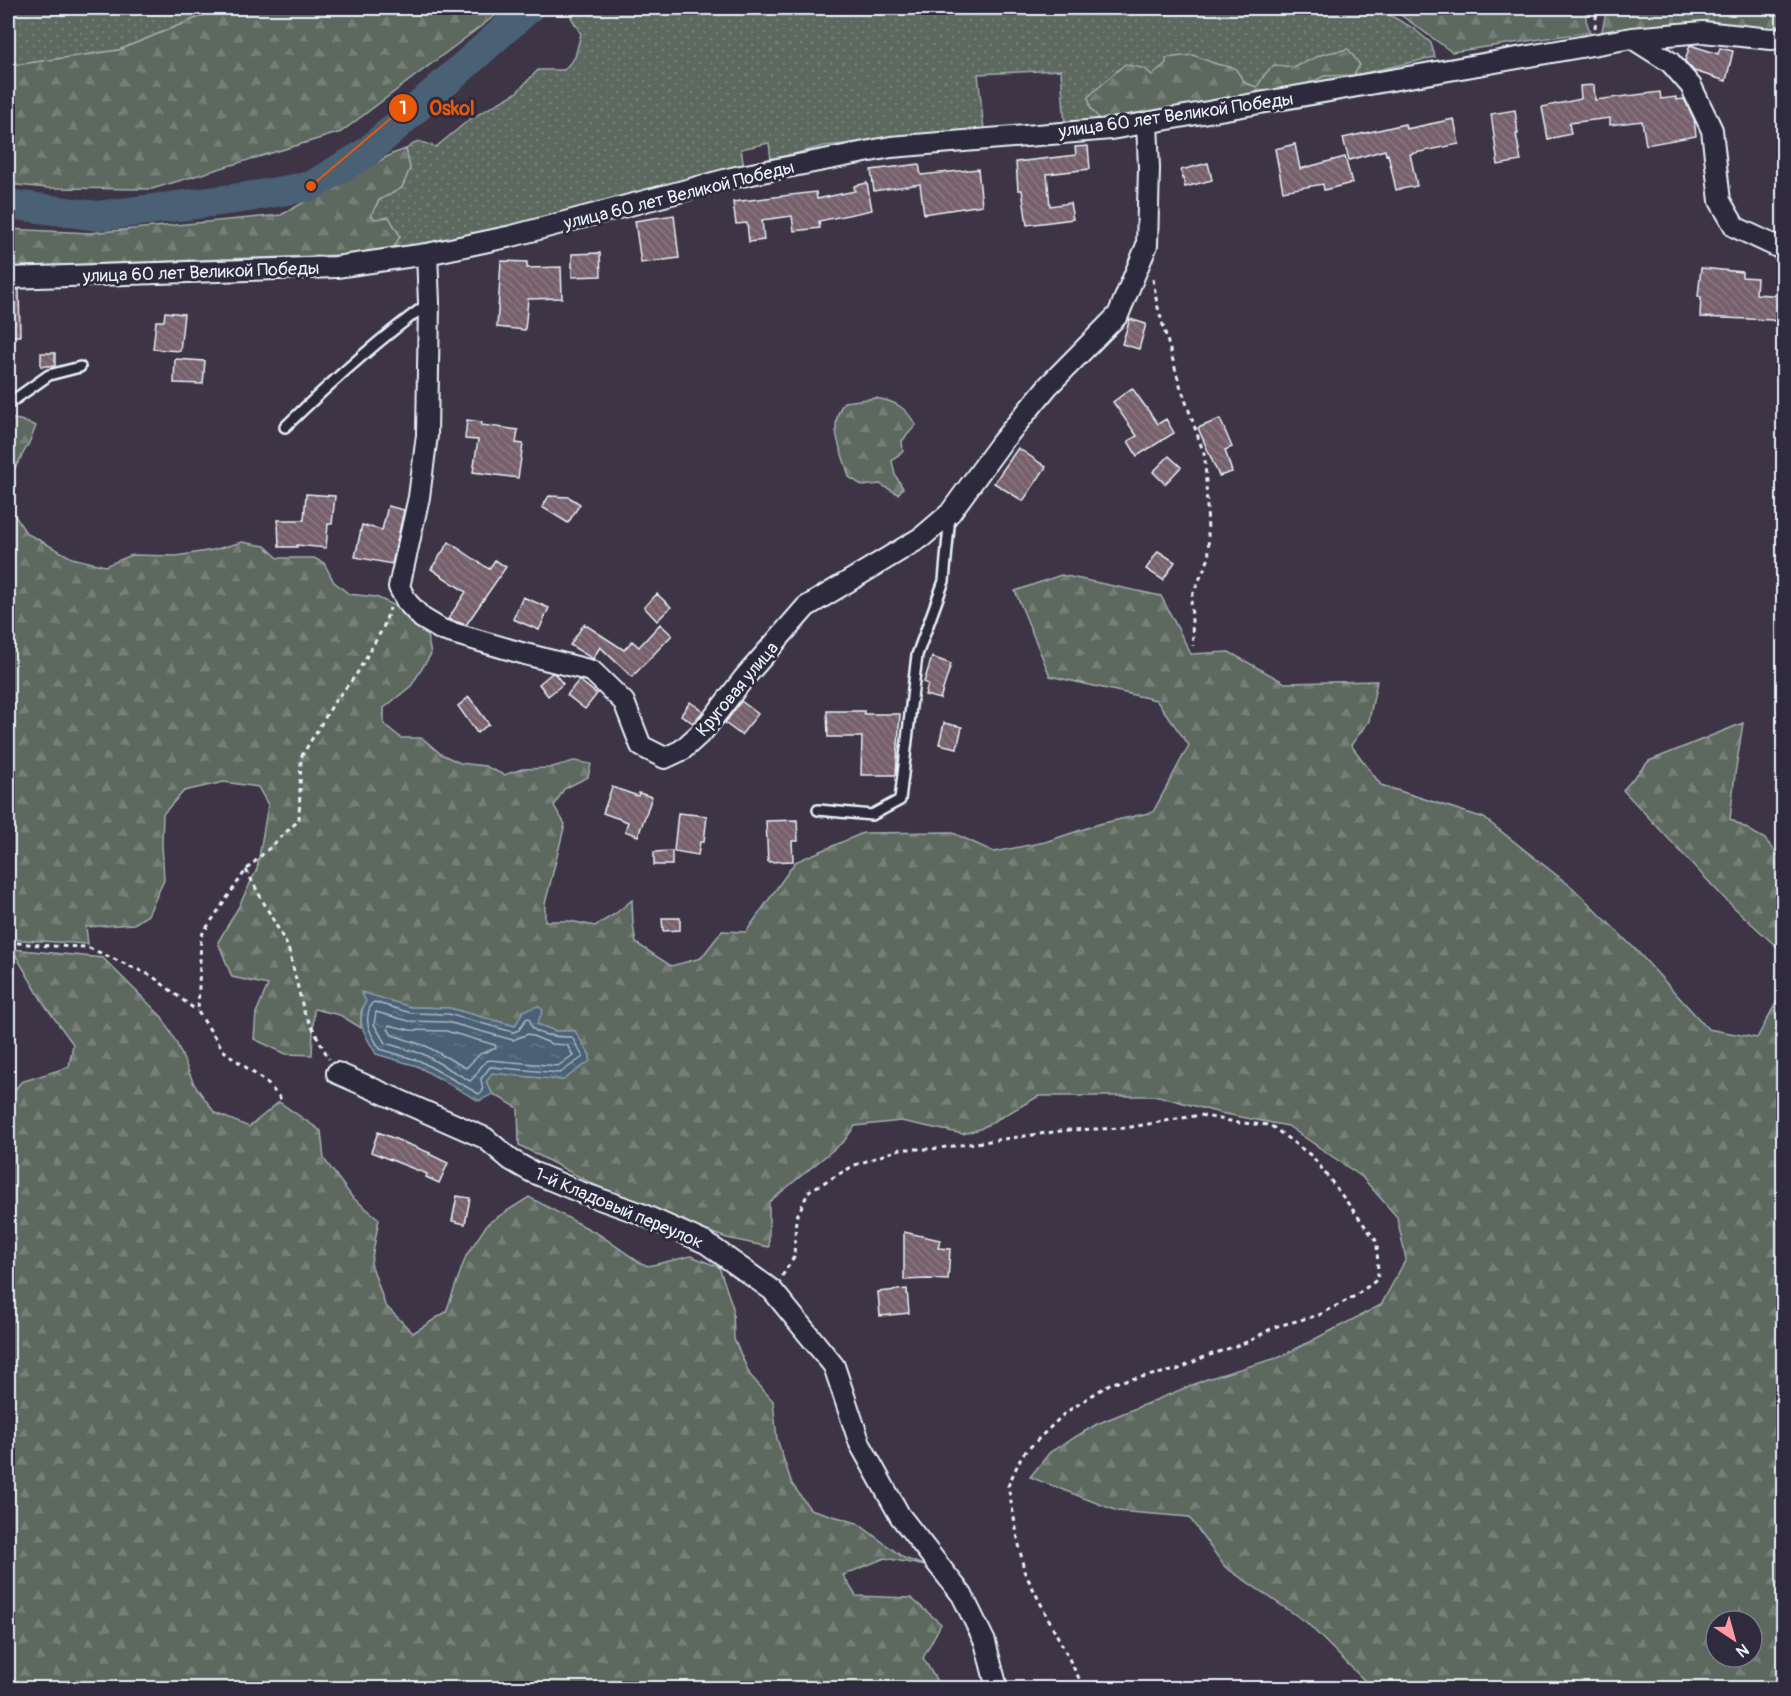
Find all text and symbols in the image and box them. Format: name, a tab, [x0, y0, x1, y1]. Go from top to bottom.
street label: улица 60 лет Великой Победы	[1056, 88, 1295, 143]
callout: Oskol	[388, 89, 487, 127]
text: Oskol	[429, 96, 475, 121]
text: 1	[399, 97, 407, 120]
street label: улица 60 лет Великой Победы	[561, 156, 797, 236]
street label: улица 60 лет Великой Победы	[81, 257, 320, 288]
street label: Круговая улица	[691, 637, 784, 741]
street label: 1-й Кладовый переулок	[531, 1163, 706, 1254]
north arrow	[1704, 1609, 1764, 1669]
text: N	[1732, 1639, 1752, 1662]

